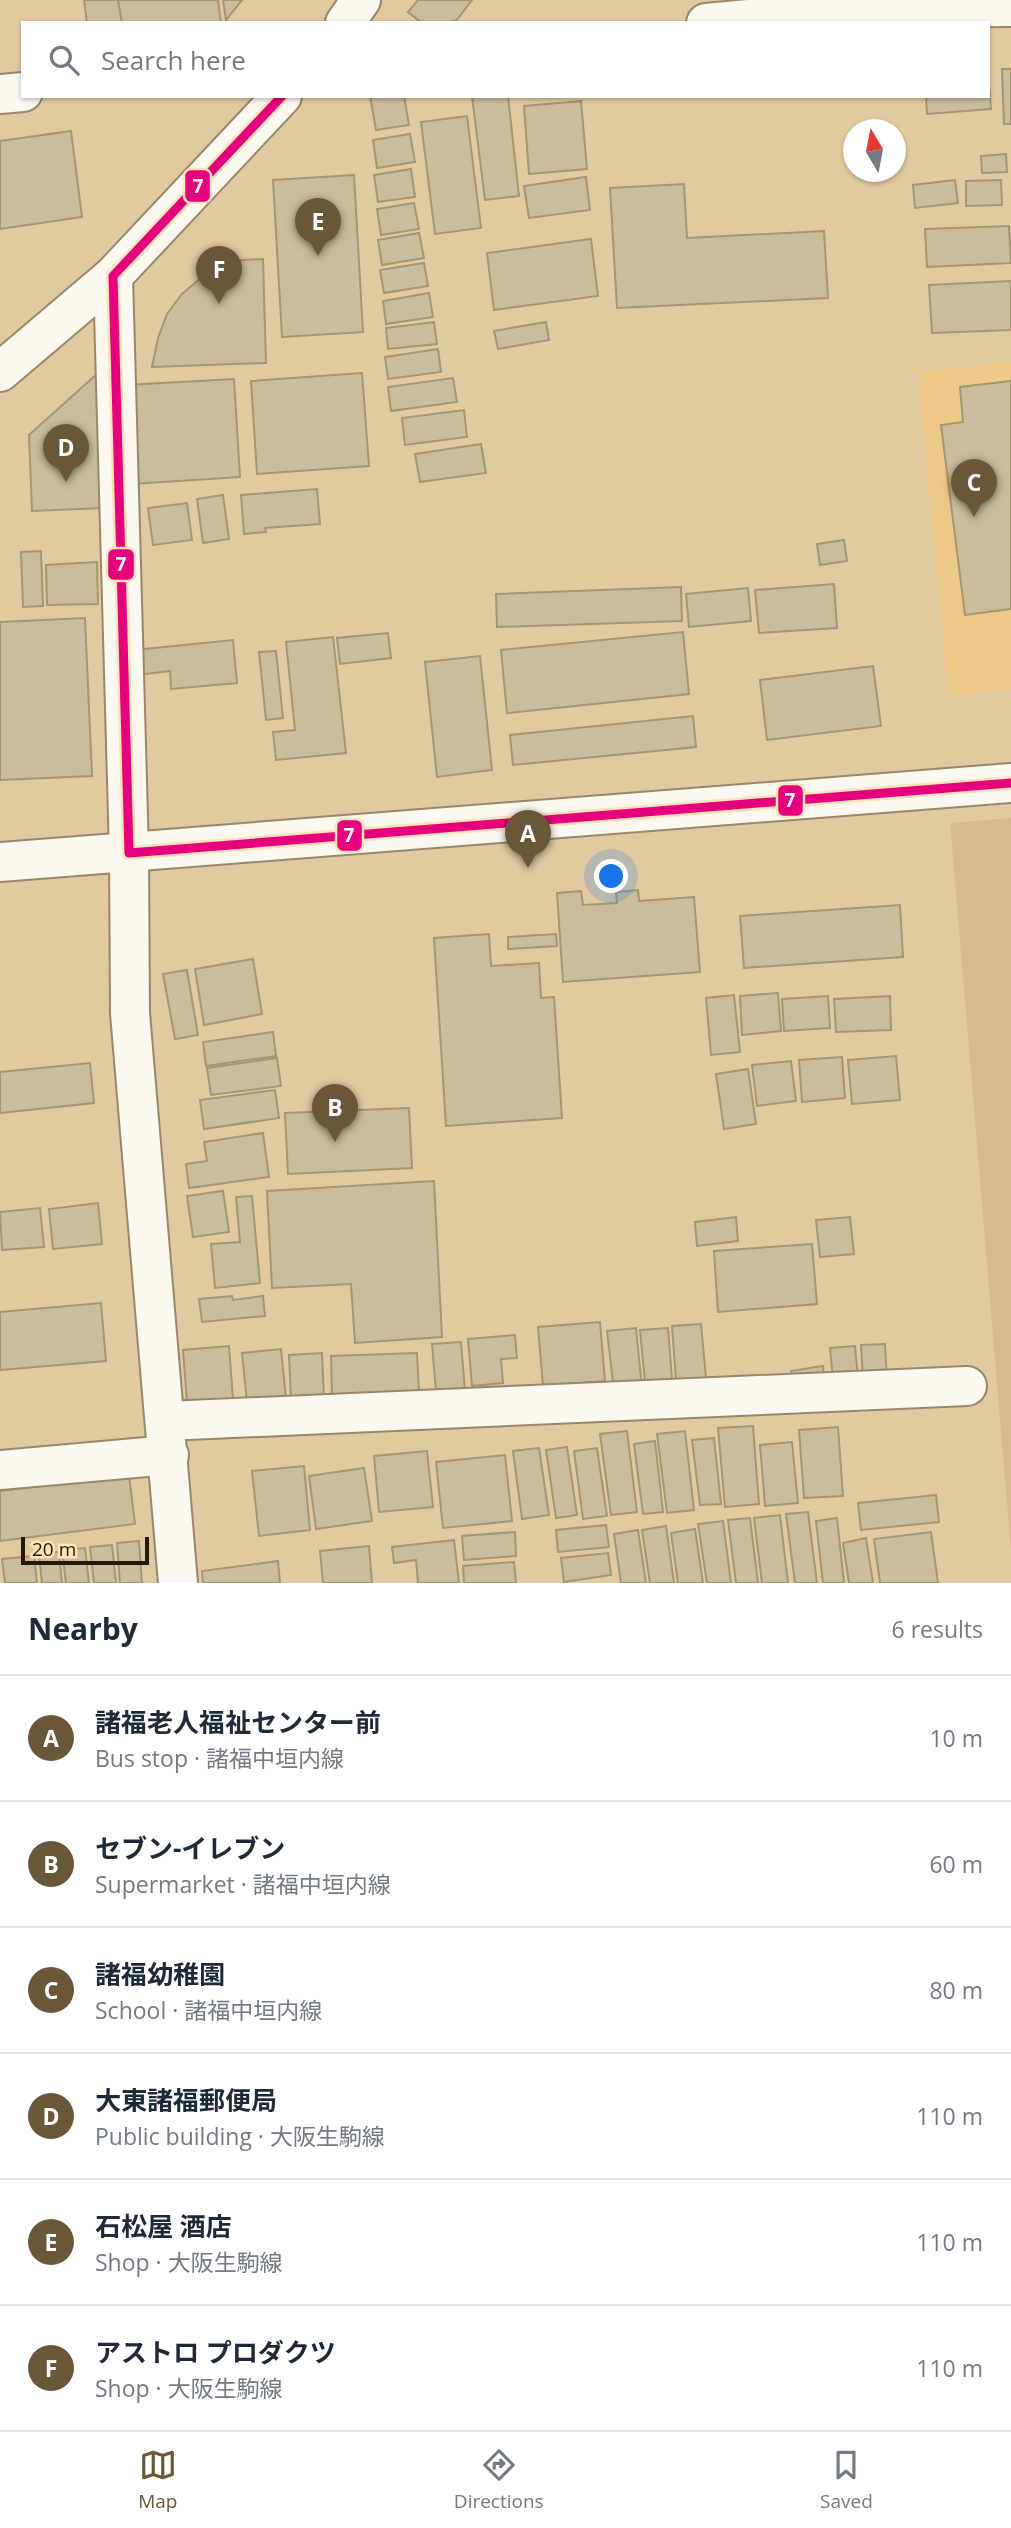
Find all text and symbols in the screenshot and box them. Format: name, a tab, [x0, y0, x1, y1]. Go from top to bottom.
search box	[21, 21, 990, 98]
icon: search	[45, 41, 83, 79]
text: Search here	[101, 42, 246, 78]
north arrow	[843, 119, 906, 182]
line badge: 7	[184, 169, 211, 203]
text: 7	[193, 173, 204, 199]
pin: E	[295, 198, 341, 256]
pin: F	[196, 246, 242, 304]
pin: D	[43, 424, 89, 482]
pin: C	[951, 459, 997, 517]
line badge: 7	[107, 548, 135, 581]
text: 7	[116, 551, 127, 577]
line badge: 7	[777, 784, 804, 817]
text: 7	[785, 787, 796, 813]
pin: A	[505, 810, 551, 868]
line badge: 7	[336, 819, 363, 852]
text: 7	[344, 822, 355, 848]
your location	[594, 859, 628, 893]
pin: B	[312, 1084, 358, 1142]
scale bar	[21, 1534, 149, 1566]
text: 20 m	[32, 1536, 76, 1562]
text: Nearby	[28, 1608, 138, 1649]
text: 6 results	[892, 1613, 983, 1645]
text: 諸福老人福祉センター前	[95, 1704, 381, 1740]
text: A	[43, 1722, 59, 1754]
text: 10 m	[929, 1722, 983, 1754]
text: Bus stop · 諸福中垣内線	[95, 1742, 344, 1774]
text: セブン-イレブン	[95, 1830, 285, 1866]
text: B	[43, 1848, 59, 1880]
text: 60 m	[929, 1848, 983, 1880]
text: Supermarket · 諸福中垣内線	[95, 1868, 391, 1900]
text: 諸福幼稚園	[95, 1956, 225, 1992]
text: C	[44, 1974, 58, 2006]
text: 80 m	[929, 1974, 983, 2006]
text: School · 諸福中垣内線	[95, 1994, 322, 2026]
text: 大東諸福郵便局	[95, 2082, 277, 2118]
text: D	[42, 2100, 60, 2132]
text: 110 m	[916, 2100, 983, 2132]
text: Public building · 大阪生駒線	[95, 2120, 385, 2152]
text: 石松屋 酒店	[95, 2208, 232, 2244]
text: E	[45, 2226, 57, 2258]
text: 110 m	[916, 2226, 983, 2258]
text: Shop · 大阪生駒線	[95, 2246, 283, 2278]
text: アストロ プロダクツ	[95, 2334, 336, 2370]
text: F	[45, 2352, 57, 2384]
text: 110 m	[916, 2352, 983, 2384]
text: Shop · 大阪生駒線	[95, 2372, 283, 2404]
tab: Map	[138, 2446, 177, 2514]
tab: Directions	[454, 2446, 544, 2514]
tab: Saved	[820, 2446, 873, 2514]

